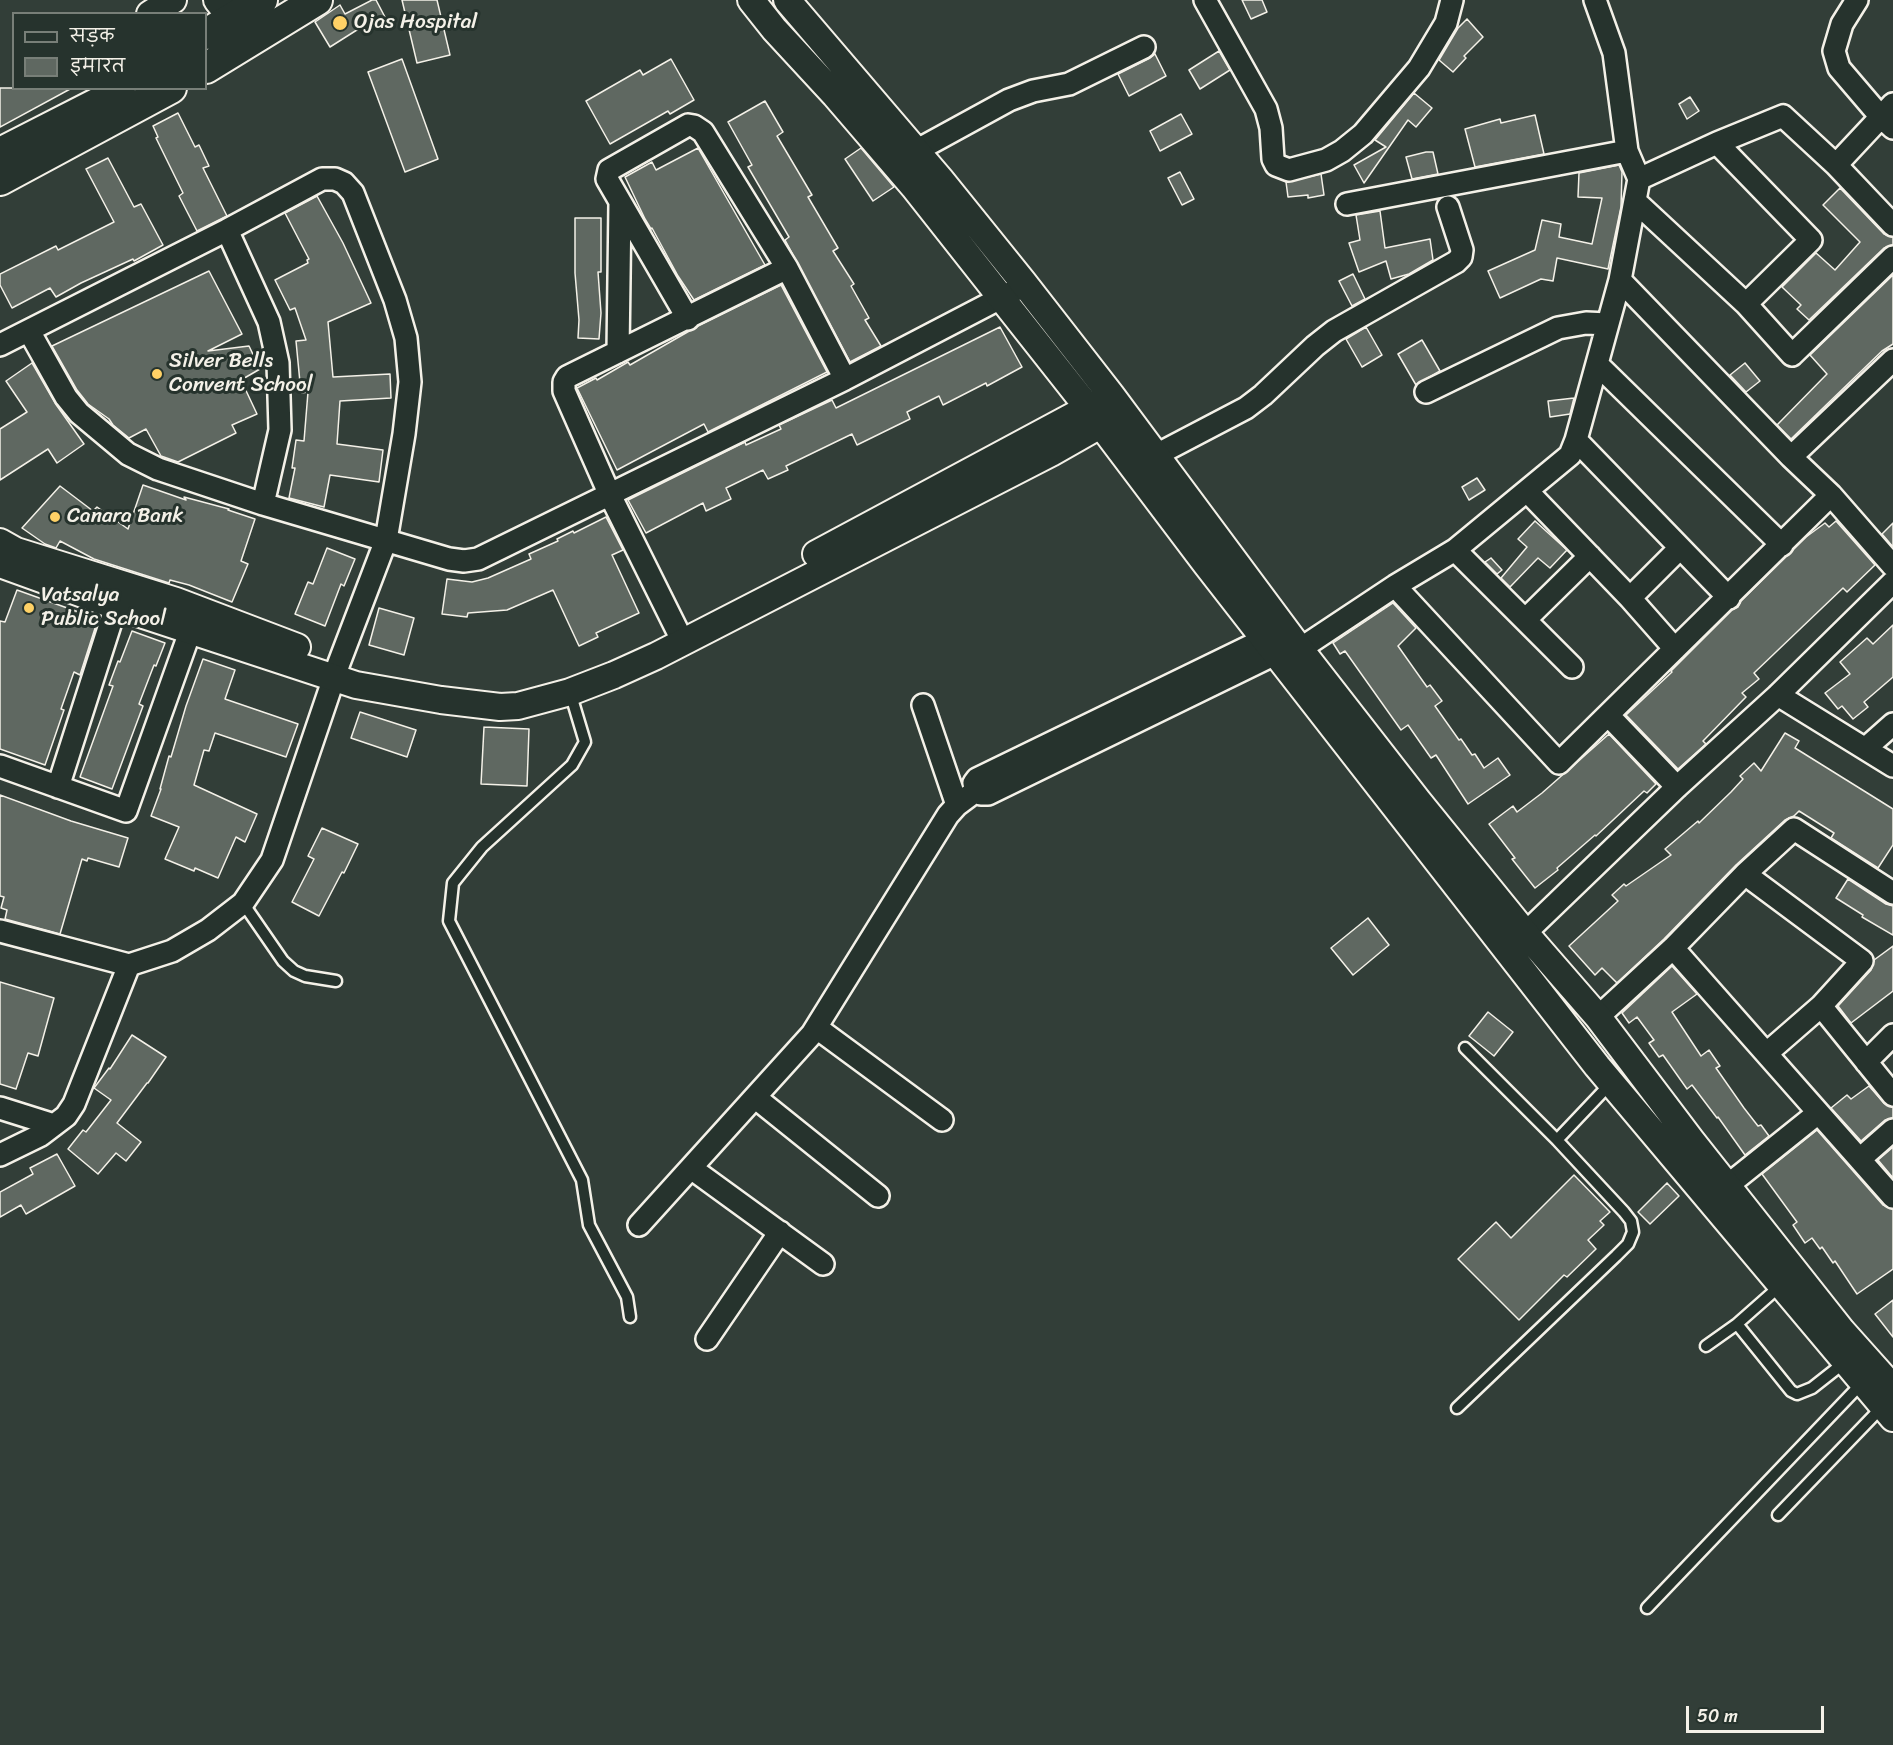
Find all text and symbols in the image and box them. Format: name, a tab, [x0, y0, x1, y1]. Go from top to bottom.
place label: Ojas Hospital	[354, 10, 477, 36]
legend	[12, 12, 207, 90]
marker: Ojas Hospital	[331, 14, 349, 32]
text: सड़क	[70, 20, 114, 52]
text: इमारत	[70, 50, 125, 82]
place label: Silver Bells Convent School	[169, 349, 313, 399]
marker: Silver Bells Convent School	[150, 367, 164, 381]
place label: Canara Bank	[67, 504, 183, 530]
marker: Canara Bank	[48, 510, 62, 524]
place label: Vatsalya Public School	[41, 583, 166, 633]
marker: Vatsalya Public School	[22, 601, 36, 615]
scale bar	[1689, 1694, 1827, 1732]
text: 50 m	[1697, 1700, 1738, 1732]

